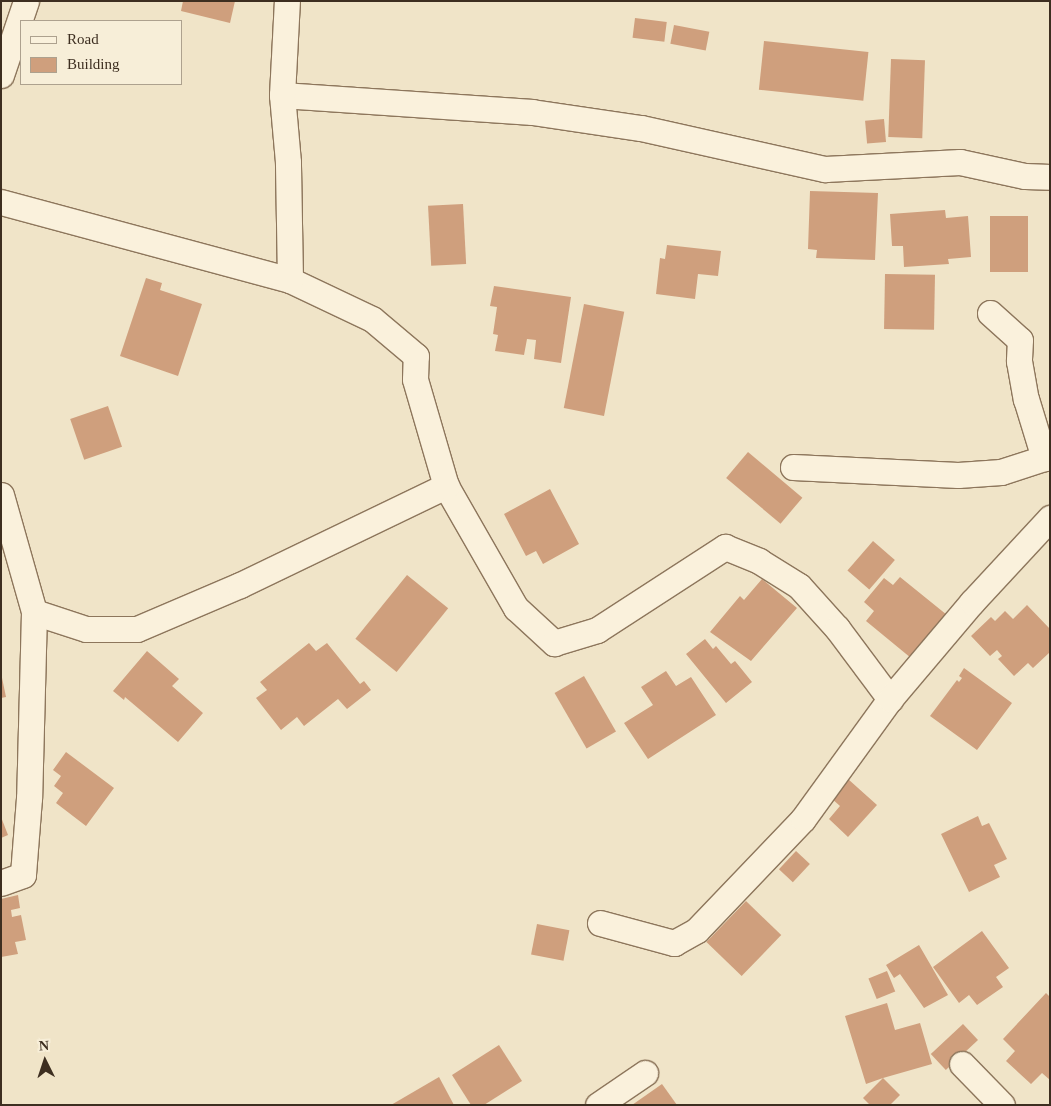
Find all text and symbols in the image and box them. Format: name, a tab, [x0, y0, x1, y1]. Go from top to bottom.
legend	[20, 20, 182, 85]
text: Road	[67, 31, 99, 47]
text: Building	[67, 56, 120, 72]
north arrow	[20, 1036, 70, 1086]
text: N	[38, 1038, 49, 1053]

